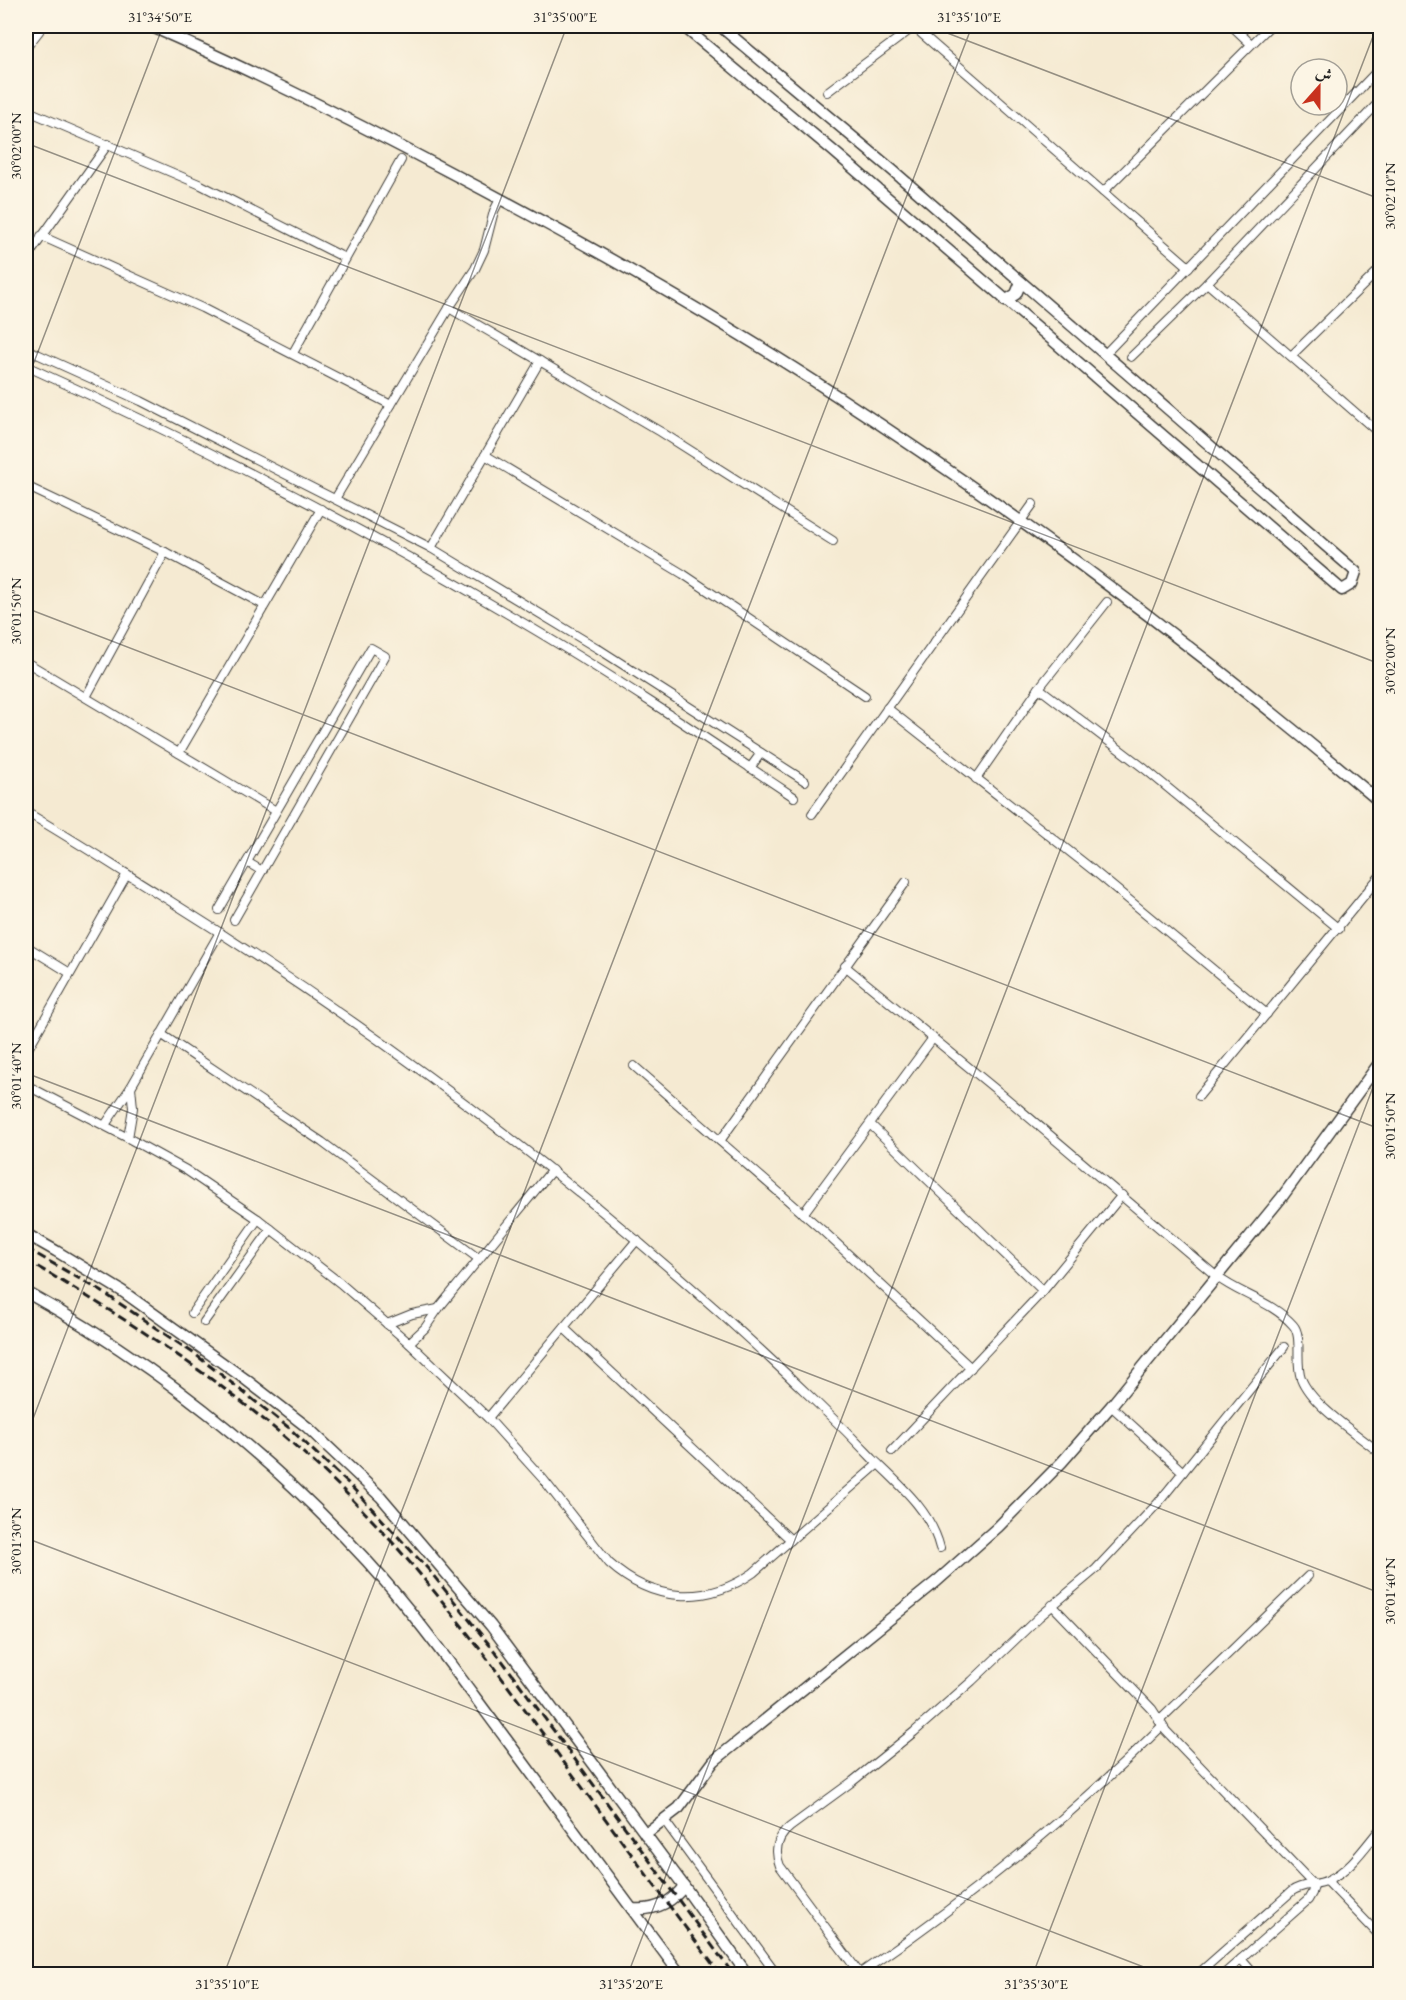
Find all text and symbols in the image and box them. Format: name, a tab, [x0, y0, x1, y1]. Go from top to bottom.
text: 31°34'50"E	[128, 7, 193, 26]
text: 31°35'00"E	[533, 7, 598, 26]
text: 31°35'10"E	[937, 7, 1002, 26]
north arrow	[1289, 57, 1349, 117]
text: ش	[1313, 61, 1335, 86]
text: 30°02'00"N	[6, 112, 25, 180]
text: 30°02'10"N	[1380, 162, 1399, 230]
text: 30°01'50"N	[6, 577, 25, 645]
text: 30°02'00"N	[1380, 627, 1399, 695]
text: 30°01'40"N	[6, 1042, 25, 1110]
text: 30°01'50"N	[1380, 1092, 1399, 1160]
text: 30°01'30"N	[6, 1507, 25, 1575]
text: 30°01'40"N	[1380, 1557, 1399, 1625]
text: 31°35'10"E	[195, 1974, 260, 1993]
text: 31°35'20"E	[599, 1974, 664, 1993]
text: 31°35'30"E	[1004, 1974, 1069, 1993]

